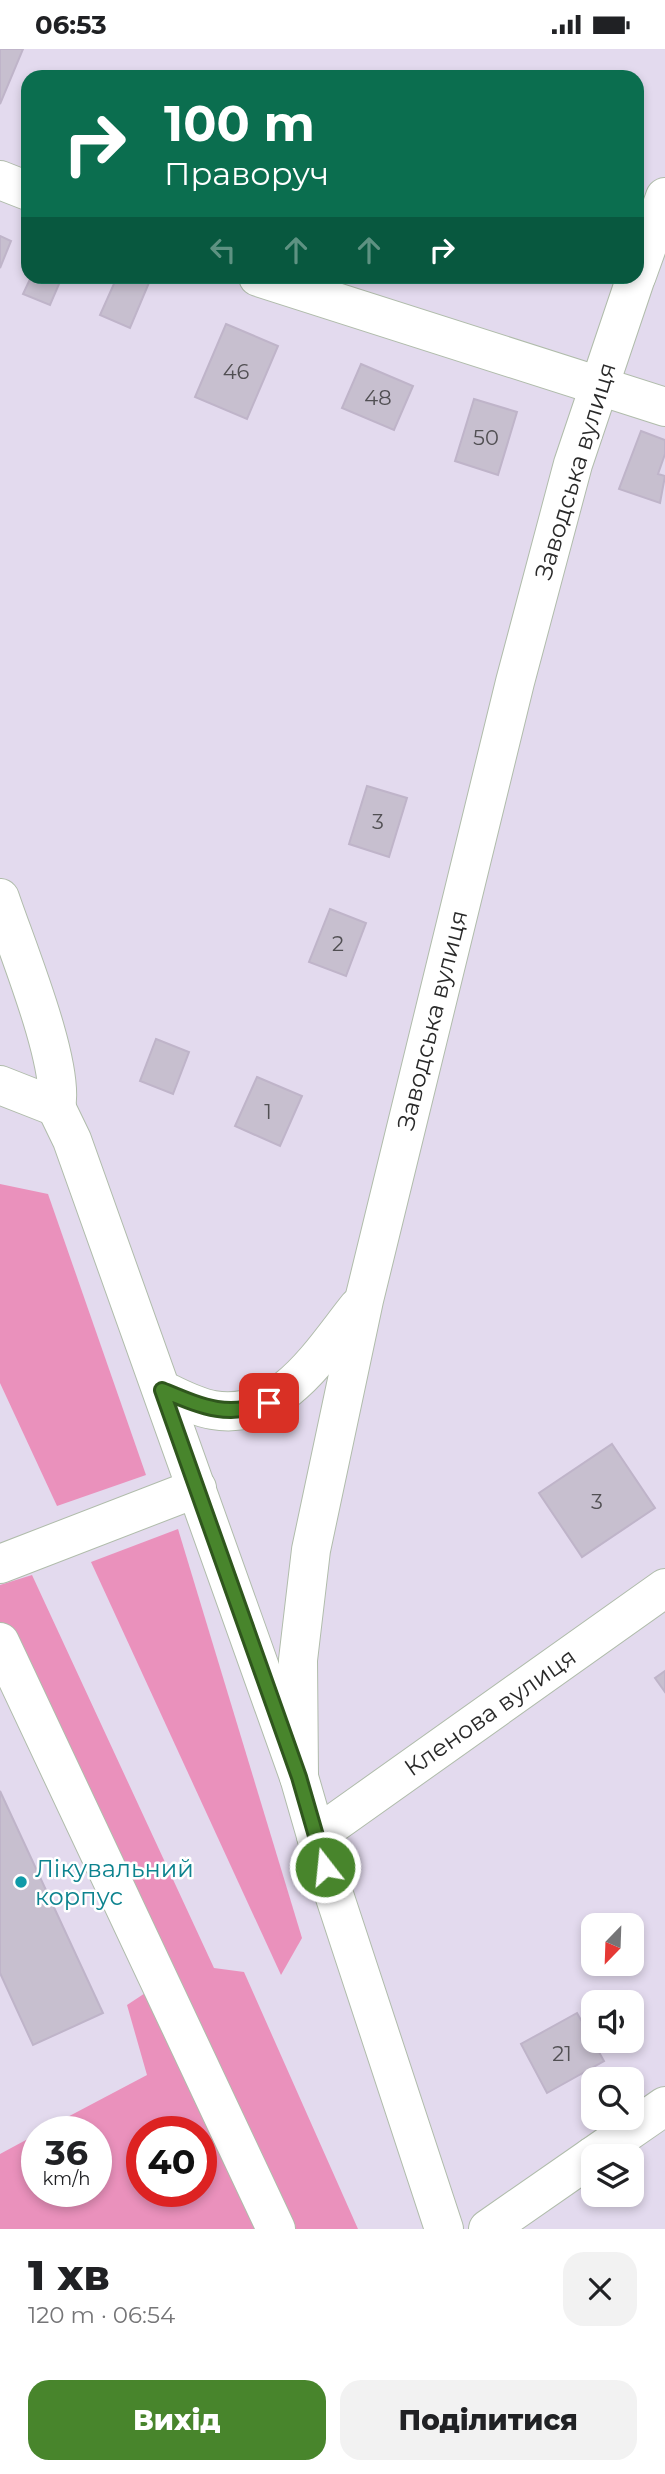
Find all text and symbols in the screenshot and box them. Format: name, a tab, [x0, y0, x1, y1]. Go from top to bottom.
text: 06:53	[35, 9, 107, 41]
text: 100 m	[164, 94, 315, 153]
icon: right	[49, 98, 140, 189]
text: Праворуч	[164, 154, 329, 193]
icon: left	[204, 231, 242, 269]
icon: ahead	[277, 231, 315, 269]
icon: ahead	[350, 231, 388, 269]
icon: right	[423, 231, 461, 269]
house number: 46	[223, 359, 250, 384]
street label: Заводська вулиця	[528, 359, 622, 583]
house number: 48	[364, 385, 392, 410]
house number: 50	[473, 425, 499, 450]
house number: 3	[372, 809, 384, 834]
street label: Заводська вулиця	[391, 907, 473, 1133]
house number: 2	[332, 931, 344, 956]
house number: 1	[264, 1099, 272, 1124]
pin	[239, 1373, 299, 1433]
icon: arrive	[250, 1384, 288, 1422]
house number: 3	[591, 1489, 603, 1514]
street label: Кленова вулиця	[399, 1642, 581, 1782]
position arrow	[288, 1830, 362, 1904]
place label: Лікувальний корпус	[35, 1854, 194, 1911]
marker: Лікувальний корпус	[13, 1874, 29, 1890]
north arrow	[581, 1913, 644, 1976]
map controls	[581, 1913, 644, 2207]
button: sound	[581, 1990, 644, 2053]
house number: 21	[552, 2041, 572, 2066]
button: search	[581, 2067, 644, 2130]
speed limit sign: 40	[126, 2116, 217, 2207]
text: 36	[45, 2131, 88, 2174]
button: layers	[581, 2144, 644, 2207]
text: km/h	[42, 2168, 91, 2190]
text: 1 хв	[28, 2249, 110, 2301]
button: close	[563, 2252, 637, 2326]
text: 120 m · 06:54	[28, 2301, 175, 2329]
button: Вихід	[28, 2380, 326, 2460]
button: Поділитися	[340, 2380, 637, 2460]

